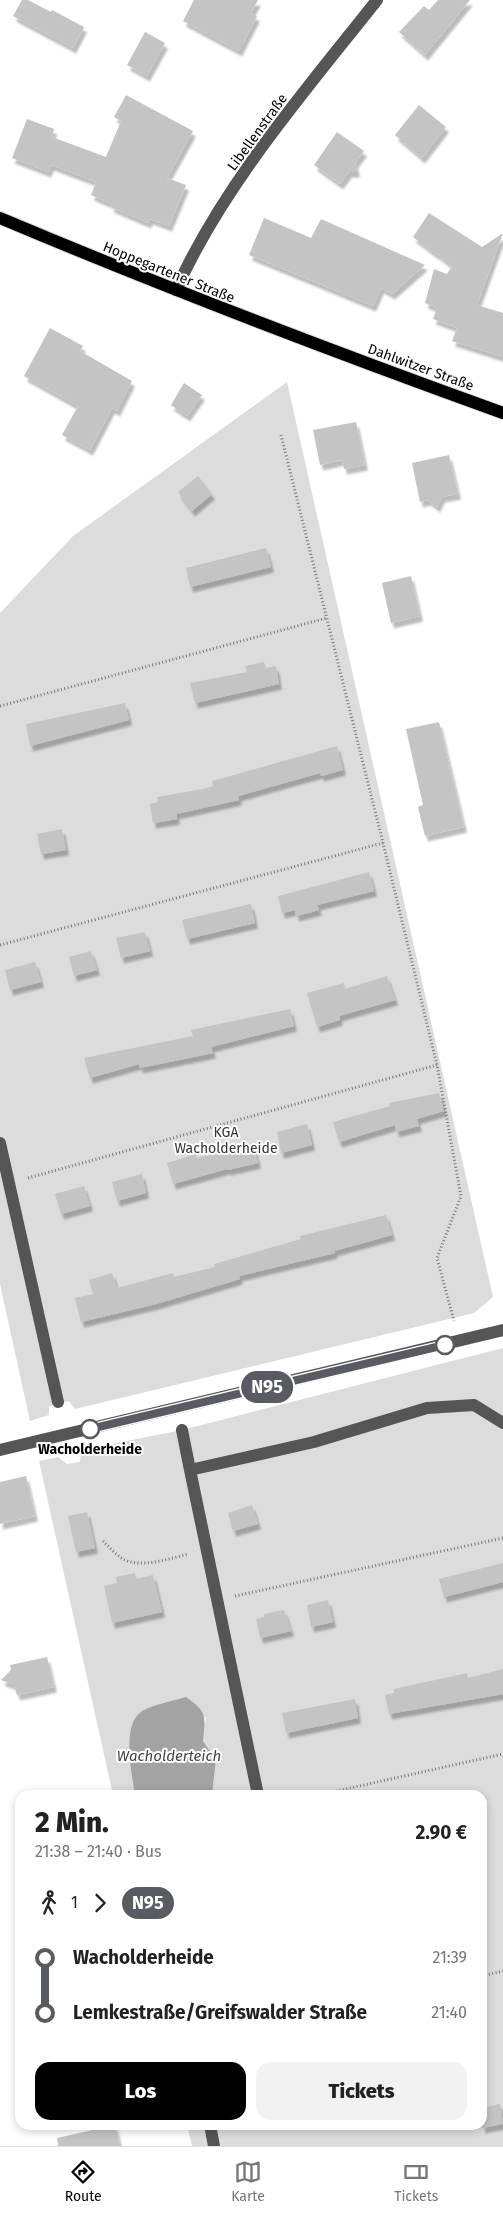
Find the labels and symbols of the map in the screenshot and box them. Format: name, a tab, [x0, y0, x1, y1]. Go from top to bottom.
street label: Libellenstraße	[224, 91, 291, 174]
street label: Hoppegartener Straße	[100, 238, 237, 307]
street label: Dahlwitzer Straße	[365, 340, 476, 395]
park label: KGA Wacholderheide	[174, 1124, 278, 1157]
unlabelled marker	[435, 1335, 455, 1355]
line badge: N95	[238, 1371, 296, 1403]
marker: Wacholderheide	[80, 1419, 100, 1439]
place label: Wacholderheide	[38, 1441, 142, 1458]
water label: Wacholderteich	[117, 1747, 221, 1765]

